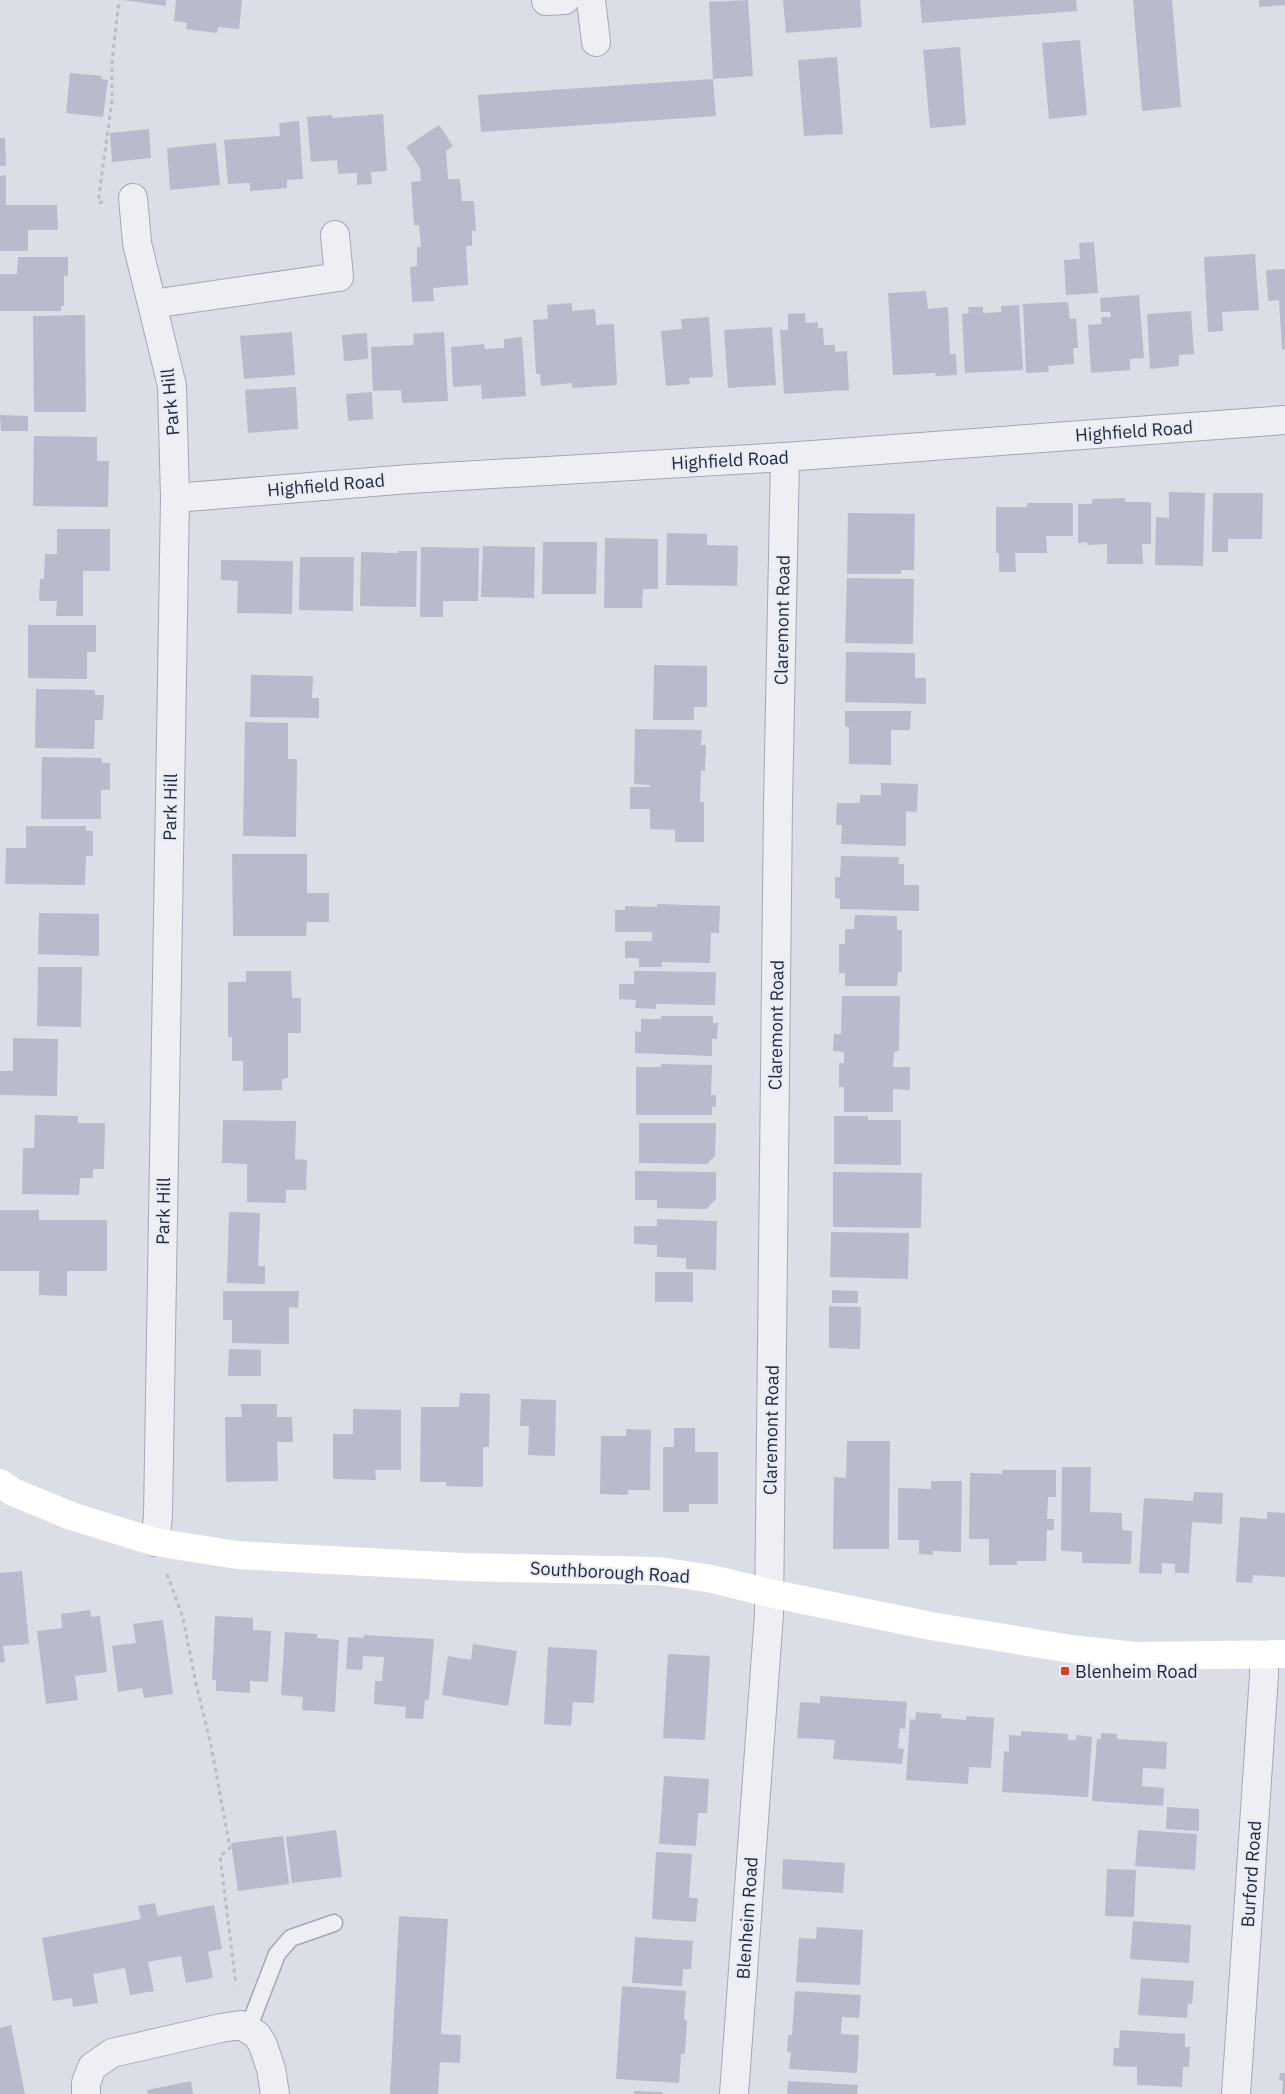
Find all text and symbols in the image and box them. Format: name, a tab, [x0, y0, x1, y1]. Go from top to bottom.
street label: Park Hill	[156, 367, 184, 437]
street label: Highfield Road	[1074, 415, 1194, 447]
street label: Highfield Road	[670, 445, 790, 475]
street label: Highfield Road	[266, 468, 386, 502]
street label: Claremont Road	[769, 555, 795, 685]
street label: Park Hill	[158, 773, 182, 841]
street label: Claremont Road	[763, 960, 789, 1090]
street label: Park Hill	[151, 1177, 175, 1245]
street label: Claremont Road	[758, 1365, 784, 1495]
street label: Southborough Road	[529, 1556, 691, 1588]
place label: Blenheim Road	[1075, 1660, 1198, 1683]
marker: Blenheim Road	[1059, 1665, 1071, 1677]
street label: Burford Road	[1236, 1820, 1266, 1928]
street label: Blenheim Road	[731, 1856, 763, 1980]

